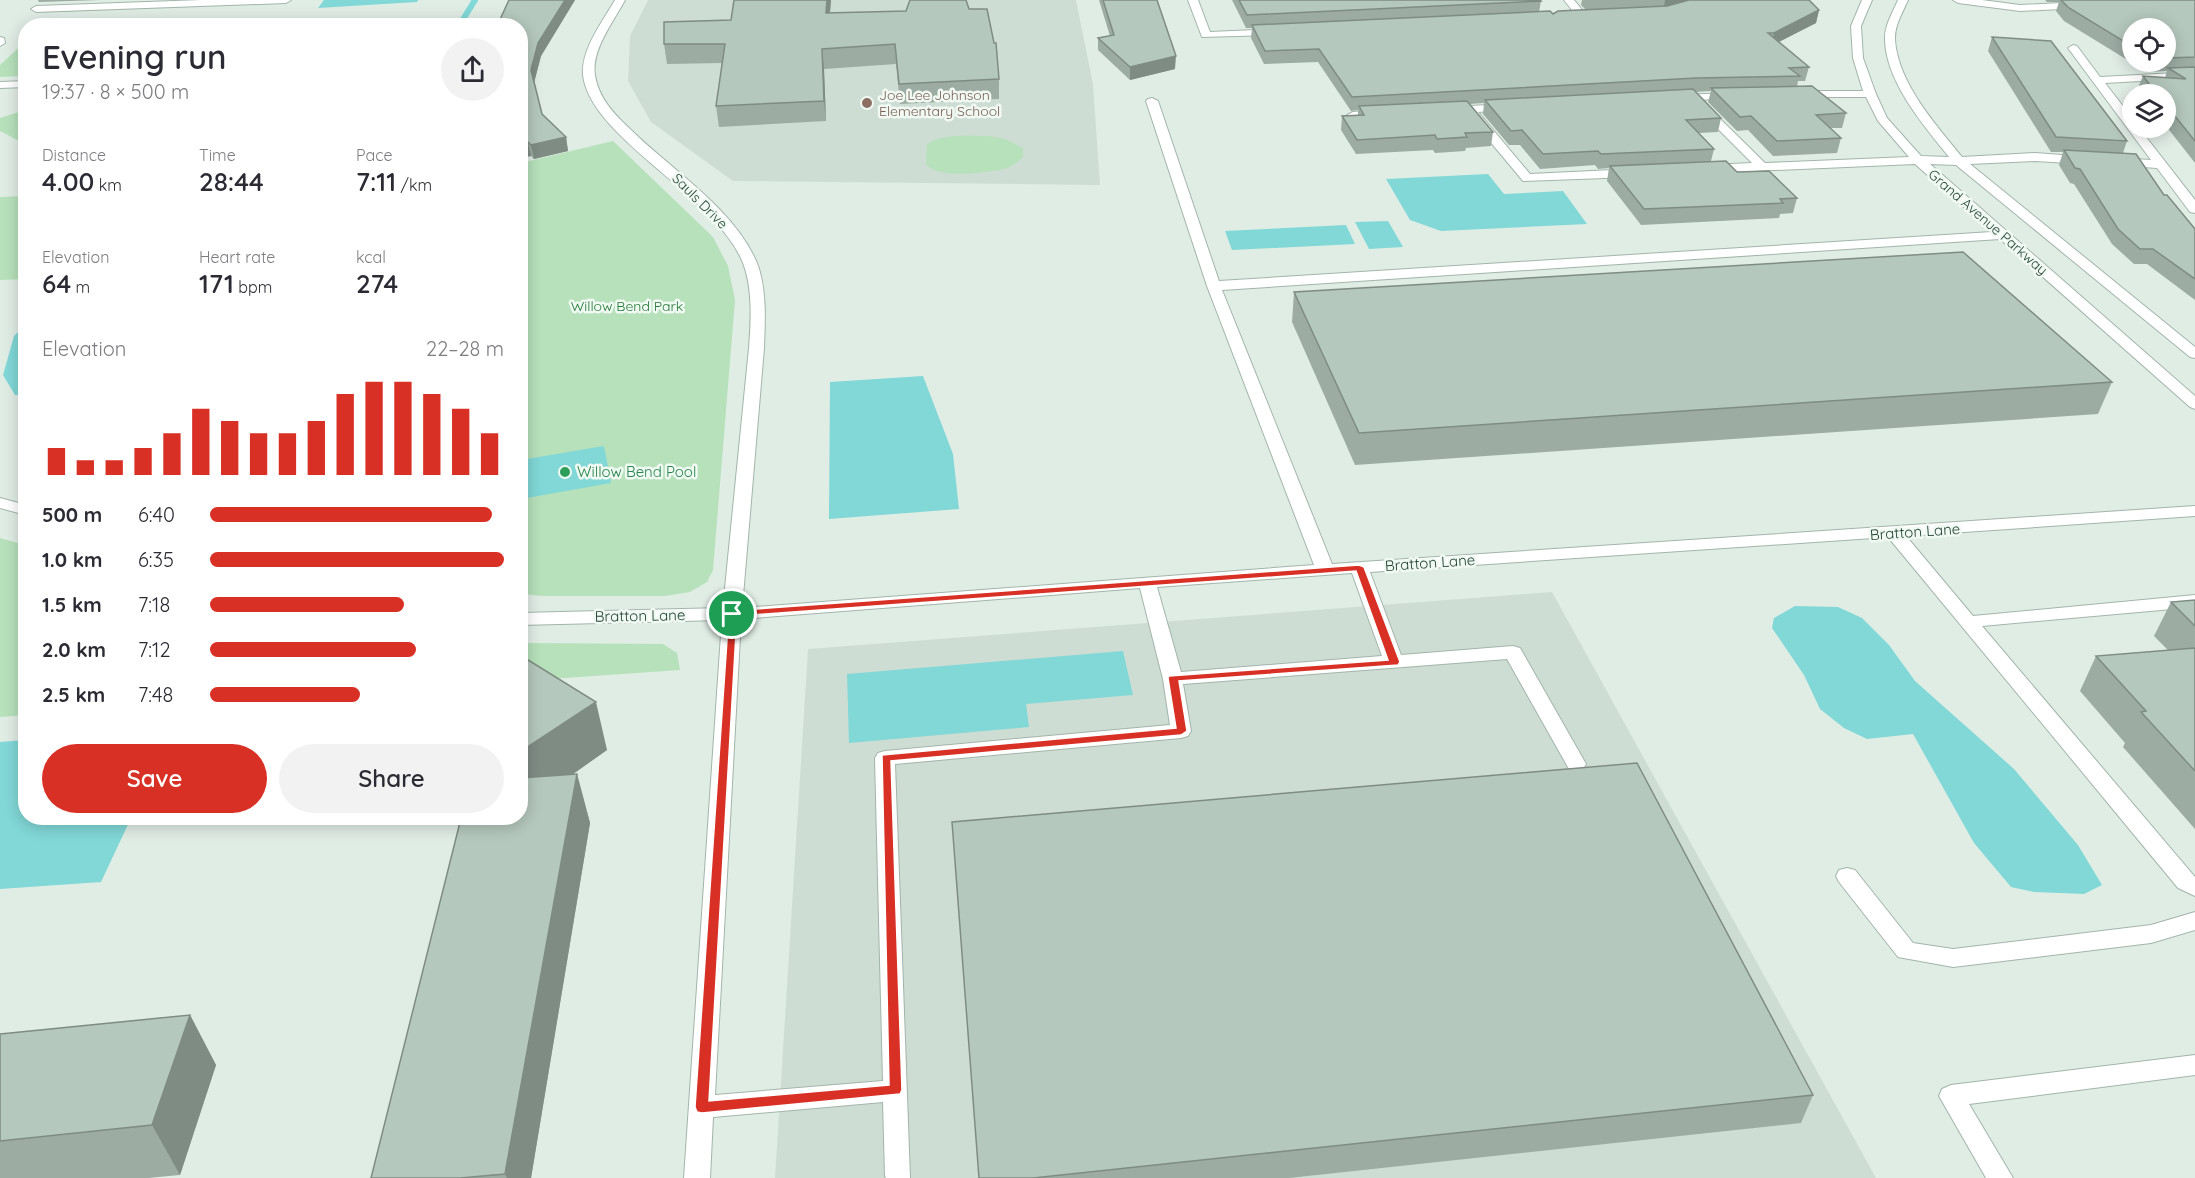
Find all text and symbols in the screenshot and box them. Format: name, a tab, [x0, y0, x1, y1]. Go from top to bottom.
map controls	[2122, 18, 2176, 138]
button: locate	[2122, 18, 2176, 72]
text: Evening run	[42, 36, 227, 77]
button: share	[441, 38, 504, 101]
text: 19:37 · 8 × 500 m	[42, 79, 189, 104]
button: layers	[2122, 84, 2176, 138]
place label: Joe Lee Johnson Elementary School	[879, 86, 1000, 120]
marker: Joe Lee Johnson Elementary School	[860, 96, 874, 110]
text: Distance	[42, 145, 106, 165]
text: Time	[199, 145, 236, 165]
text: Pace	[356, 145, 392, 165]
text: 4.00	[42, 165, 94, 198]
text: 28:44	[199, 165, 264, 198]
text: 7:11	[356, 165, 396, 198]
street label: Grand Avenue Parkway	[1925, 165, 2051, 279]
street label: Sauls Drive	[668, 169, 732, 233]
text: km	[94, 175, 122, 195]
text: /km	[396, 175, 432, 195]
text: Elevation	[42, 247, 109, 267]
text: Heart rate	[199, 247, 275, 267]
text: kcal	[356, 247, 386, 267]
text: 64	[42, 267, 71, 300]
text: 171	[199, 267, 234, 300]
text: 274	[356, 267, 398, 300]
text: m	[71, 277, 90, 297]
text: bpm	[234, 277, 272, 297]
park label: Willow Bend Park	[571, 297, 683, 315]
text: Elevation	[42, 336, 126, 361]
text: 22–28 m	[426, 336, 504, 361]
place label: Willow Bend Pool	[577, 462, 696, 481]
marker: Willow Bend Pool	[558, 465, 572, 479]
text: 500 m	[42, 502, 102, 527]
text: 6:40	[138, 502, 175, 527]
street label: Bratton Lane	[1869, 519, 1961, 544]
text: 1.0 km	[42, 547, 102, 572]
text: 6:35	[138, 547, 174, 572]
street label: Bratton Lane	[1384, 550, 1476, 575]
pin	[706, 588, 757, 639]
text: 1.5 km	[42, 592, 102, 617]
text: 7:18	[138, 592, 170, 617]
icon: arrive	[715, 597, 748, 630]
street label: Bratton Lane	[595, 605, 685, 626]
text: 2.0 km	[42, 637, 106, 662]
text: 7:12	[138, 637, 170, 662]
text: 2.5 km	[42, 682, 105, 707]
text: 7:48	[138, 682, 173, 707]
button: Save	[42, 744, 267, 813]
button: Share	[279, 744, 504, 813]

